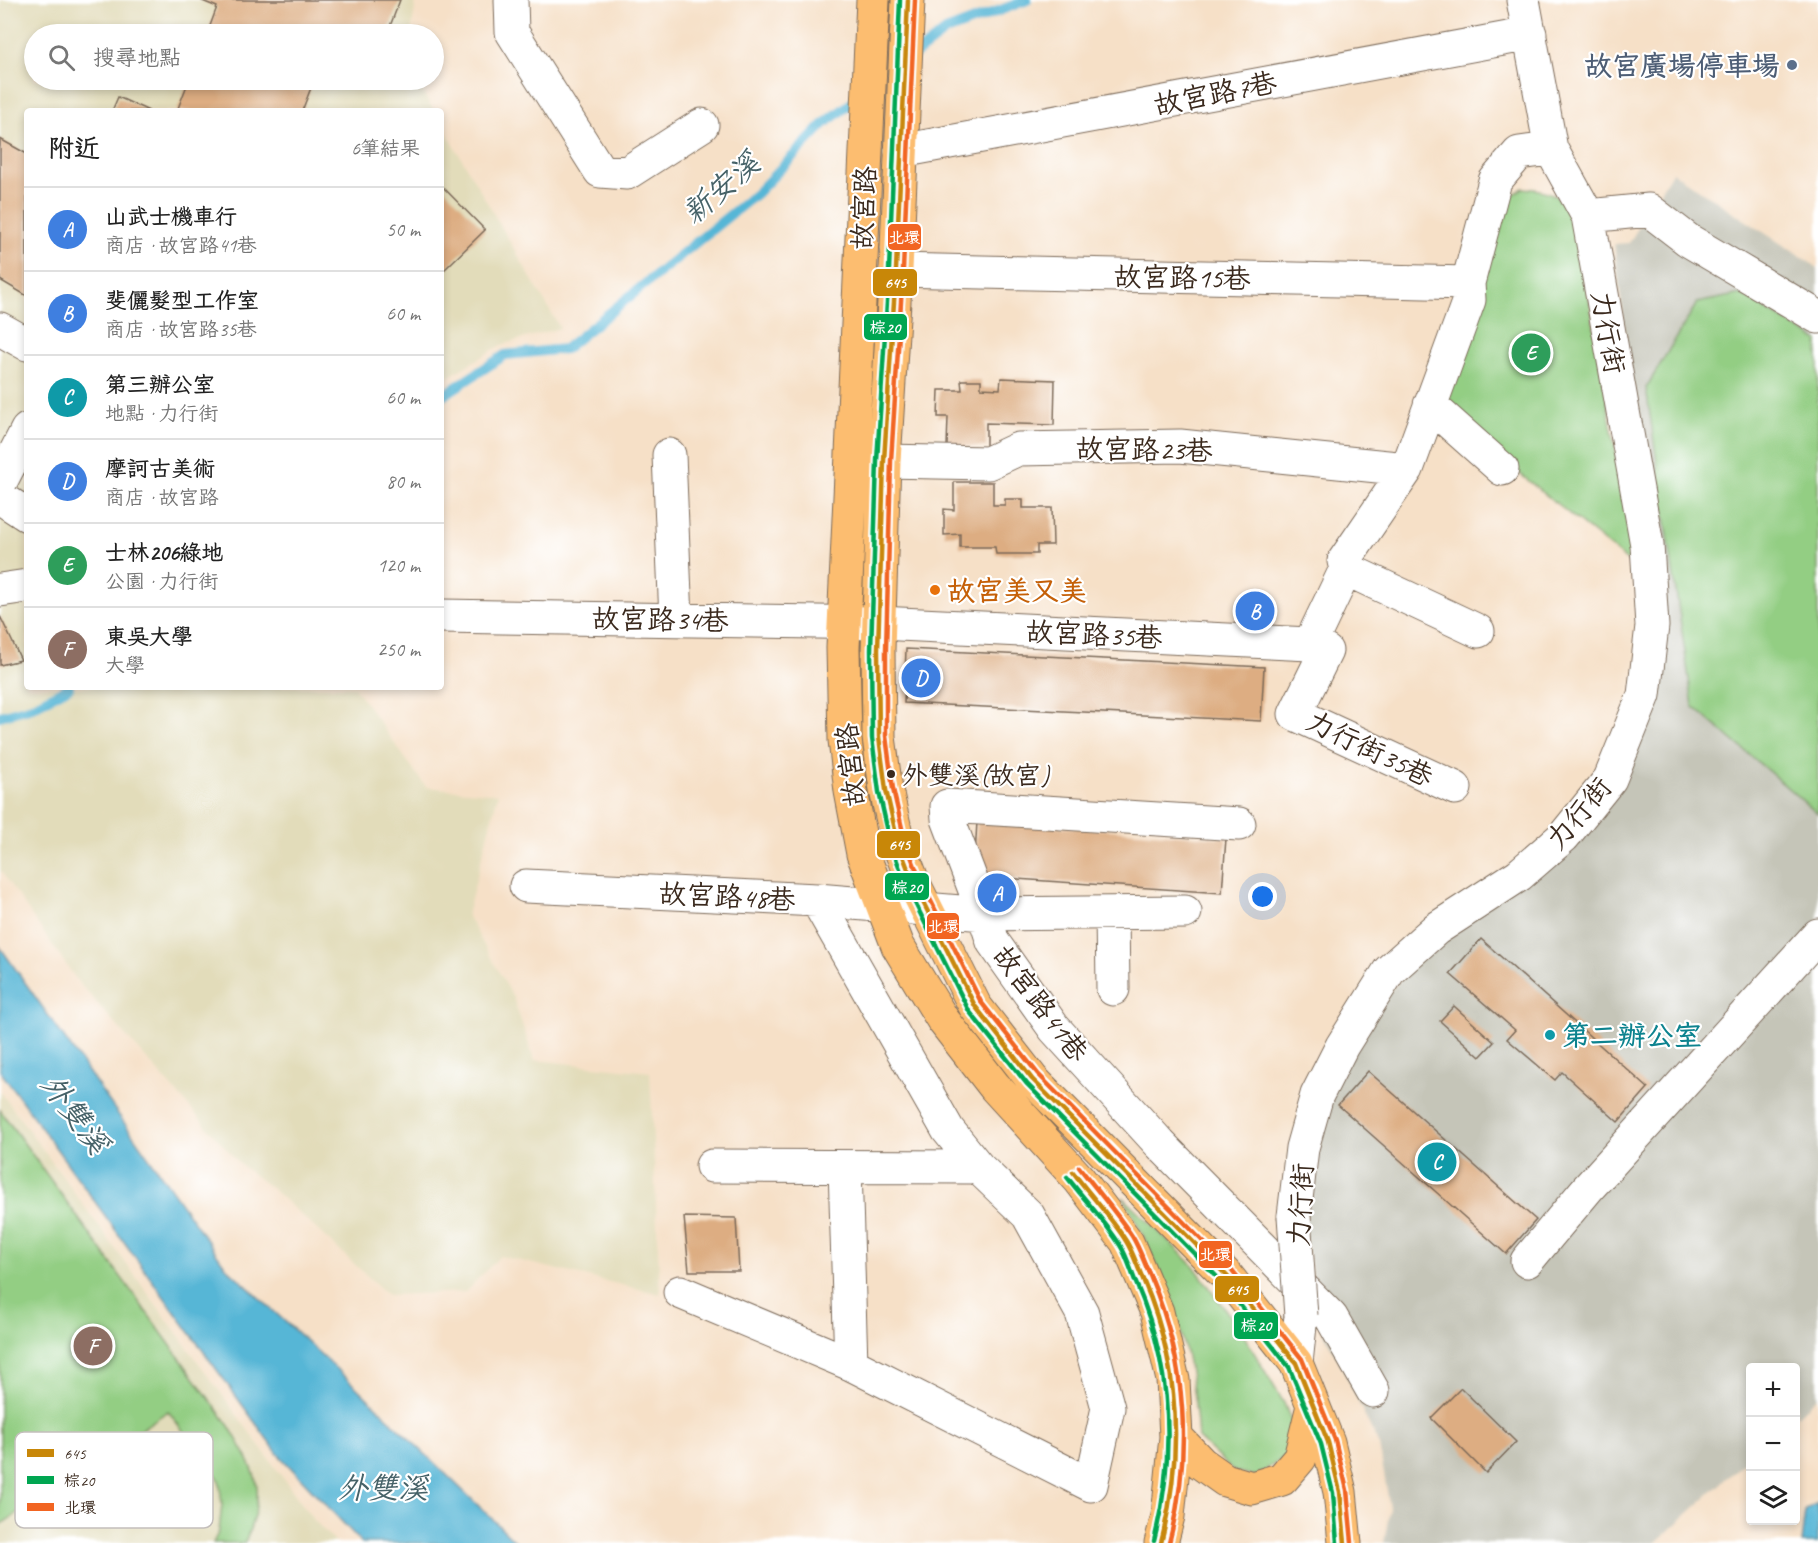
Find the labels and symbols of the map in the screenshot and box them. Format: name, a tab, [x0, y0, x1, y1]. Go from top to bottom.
place label: 故宮廣場停車場	[1584, 48, 1780, 83]
marker: 故宮廣場停車場	[1785, 58, 1799, 72]
street label: 故宮路7巷	[1151, 64, 1281, 123]
water label: 新安溪	[675, 143, 769, 232]
street label: 故宮路	[844, 165, 883, 251]
line badge: 北環	[887, 223, 922, 251]
text: 北環	[888, 228, 921, 248]
street label: 故宮路15巷	[1113, 259, 1252, 296]
line badge: 645	[872, 268, 918, 297]
text: 645	[884, 273, 908, 293]
street label: 力行街	[1584, 288, 1633, 376]
line badge: 棕20	[863, 313, 908, 341]
text: 棕20	[870, 318, 902, 338]
pin: E	[1512, 330, 1550, 376]
street label: 故宮路23巷	[1075, 431, 1214, 468]
place label: 故宮美又美	[947, 573, 1087, 608]
marker: 故宮美又美	[928, 583, 942, 597]
pin: B	[1236, 588, 1274, 634]
street label: 故宮路34巷	[591, 601, 730, 638]
street label: 故宮路35巷	[1025, 613, 1164, 656]
pin: D	[902, 656, 940, 700]
street label: 力行街35巷	[1300, 703, 1440, 795]
street label: 故宮路	[829, 721, 872, 809]
place label: 外雙溪(故宮)	[902, 759, 1051, 792]
marker: 外雙溪(故宮)	[885, 768, 897, 780]
street label: 力行街	[1538, 770, 1619, 857]
line badge: 645	[876, 830, 921, 859]
text: 645	[888, 835, 912, 855]
pin: A	[978, 870, 1016, 916]
line badge: 棕20	[884, 872, 930, 901]
street label: 故宮路48巷	[658, 875, 797, 918]
text: 棕20	[892, 878, 924, 898]
your location	[1248, 882, 1277, 911]
line badge: 北環	[926, 912, 960, 940]
text: 北環	[927, 917, 960, 937]
street label: 故宮路41巷	[985, 938, 1096, 1069]
place label: 第二辦公室	[1562, 1018, 1702, 1053]
marker: 第二辦公室	[1543, 1028, 1557, 1042]
water label: 外雙溪	[33, 1067, 118, 1163]
pin: C	[1418, 1140, 1456, 1184]
street label: 力行街	[1281, 1162, 1320, 1248]
line badge: 北環	[1198, 1240, 1233, 1269]
text: 北環	[1199, 1245, 1232, 1265]
line badge: 645	[1214, 1275, 1260, 1303]
text: 645	[1226, 1280, 1250, 1300]
line badge: 棕20	[1233, 1311, 1279, 1340]
text: 棕20	[1241, 1316, 1273, 1336]
pin: F	[74, 1324, 112, 1368]
legend	[15, 1432, 213, 1528]
text: 645	[64, 1444, 86, 1464]
water label: 外雙溪	[338, 1469, 430, 1507]
text: 棕20	[64, 1471, 96, 1491]
text: 北環	[64, 1498, 97, 1518]

